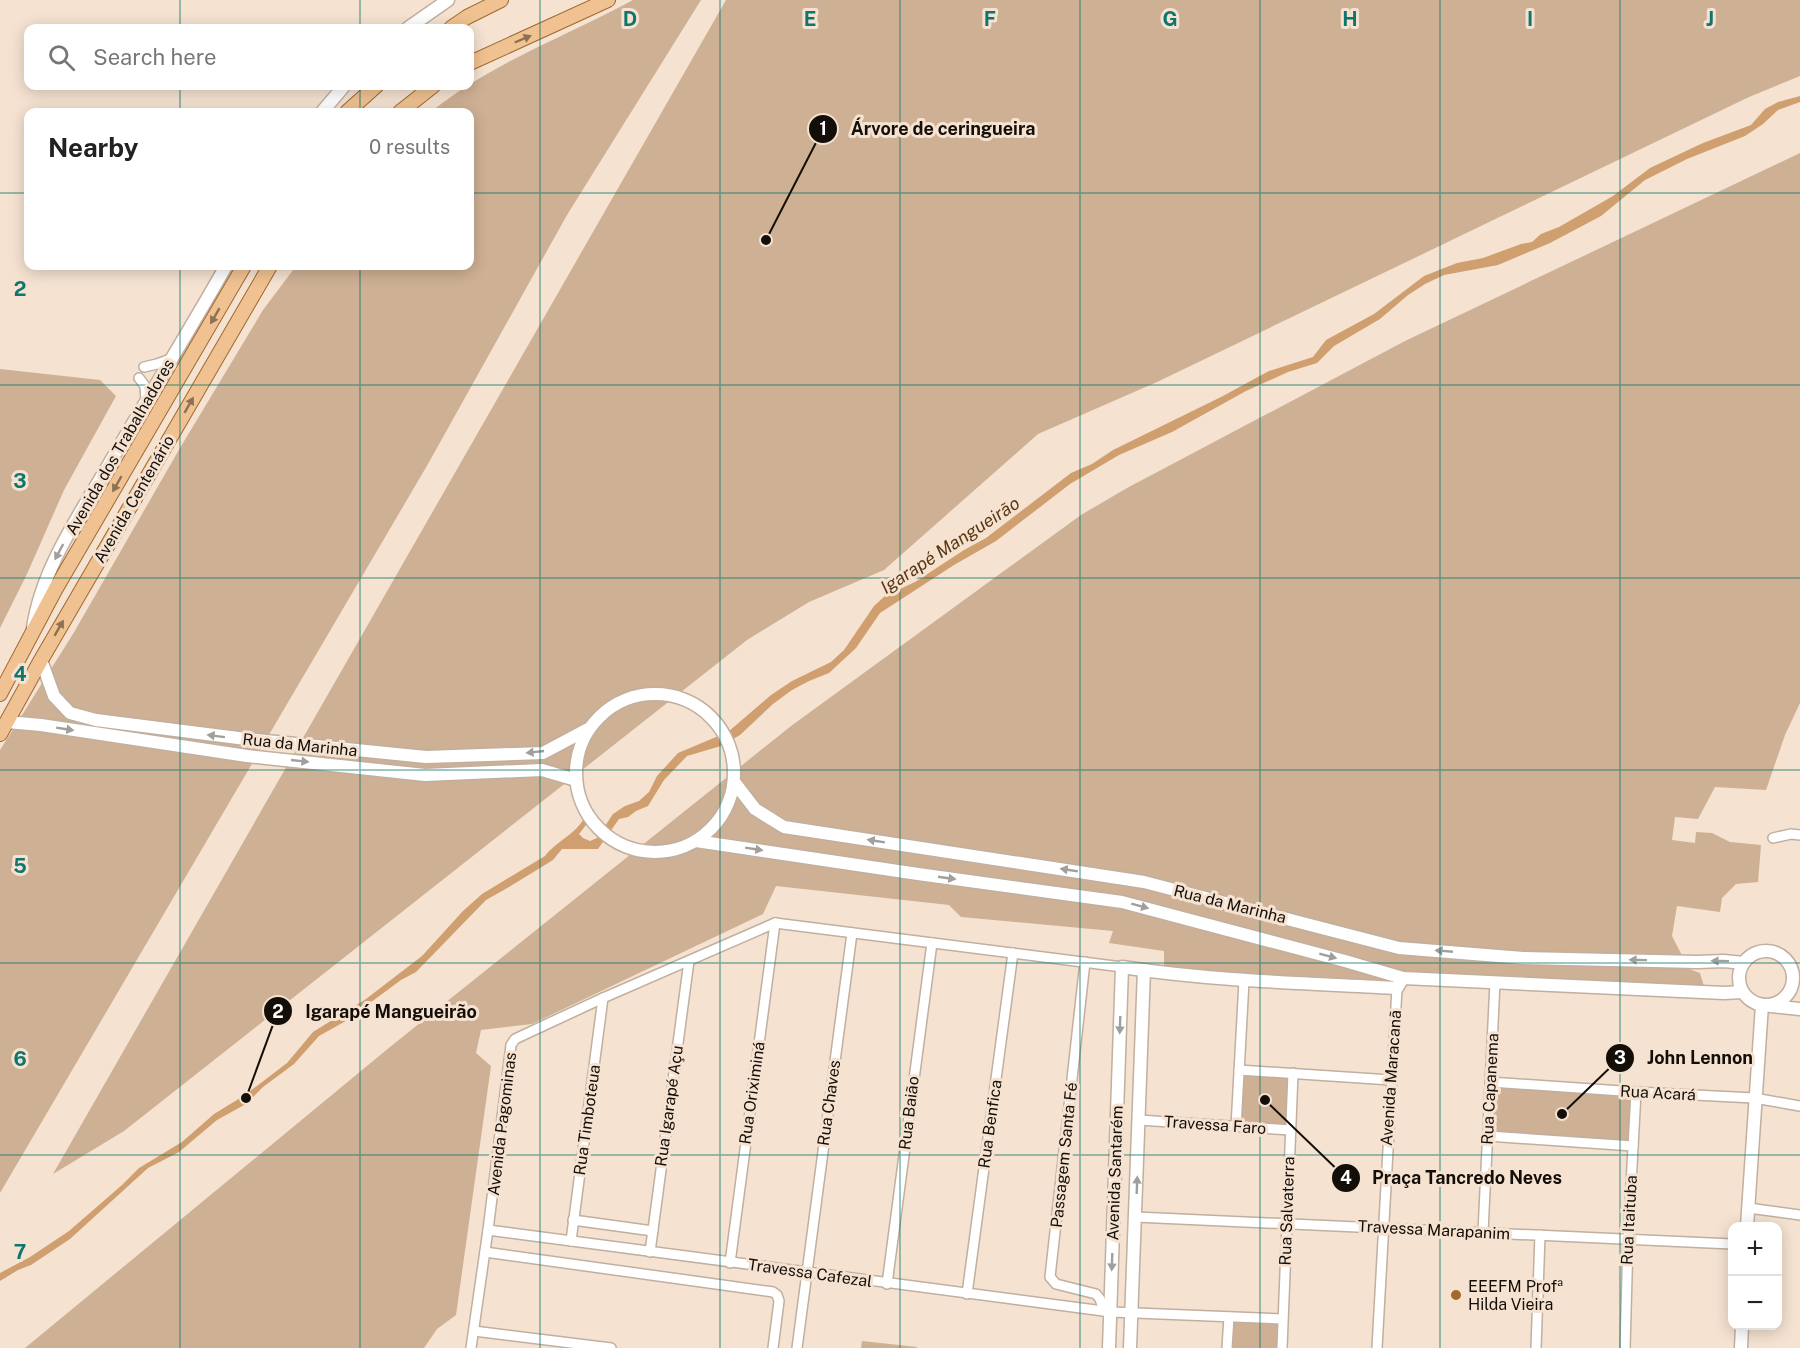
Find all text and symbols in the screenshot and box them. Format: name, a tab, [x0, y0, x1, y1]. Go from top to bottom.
text: D	[623, 7, 637, 31]
text: E	[804, 7, 816, 31]
text: F	[984, 7, 996, 31]
text: G	[1162, 7, 1178, 31]
text: H	[1342, 7, 1358, 31]
text: I	[1527, 7, 1533, 31]
text: J	[1706, 7, 1714, 31]
search box	[24, 24, 474, 90]
one-way arrow	[514, 34, 532, 44]
icon: search	[45, 41, 78, 74]
text: Search here	[93, 44, 217, 70]
callout: Árvore de ceringueira	[808, 111, 1047, 147]
text: Árvore de ceringueira	[851, 117, 1035, 139]
text: 1	[819, 118, 827, 139]
text: Nearby	[48, 132, 138, 163]
text: 0 results	[369, 135, 450, 159]
text: 2	[14, 277, 26, 301]
one-way arrow	[210, 308, 220, 325]
street label: Avenida dos Trabalhadores	[62, 356, 178, 538]
one-way arrow	[184, 396, 194, 413]
street label: Avenida Centenário	[90, 432, 178, 566]
text: 3	[13, 469, 27, 493]
one-way arrow	[112, 476, 122, 493]
water label: Igarapé Mangueirão	[877, 492, 1024, 598]
one-way arrow	[54, 544, 64, 561]
one-way arrow	[54, 620, 65, 636]
text: 4	[13, 662, 27, 686]
one-way arrow	[56, 724, 75, 733]
street label: Rua da Marinha	[242, 730, 358, 760]
one-way arrow	[206, 731, 225, 740]
one-way arrow	[526, 747, 545, 757]
one-way arrow	[291, 757, 310, 766]
one-way arrow	[867, 836, 886, 845]
one-way arrow	[745, 845, 764, 854]
text: 5	[13, 854, 27, 878]
one-way arrow	[1059, 866, 1078, 875]
one-way arrow	[938, 873, 957, 883]
street label: Rua da Marinha	[1172, 881, 1288, 927]
one-way arrow	[1131, 902, 1149, 912]
one-way arrow	[1434, 946, 1453, 956]
one-way arrow	[1319, 952, 1338, 962]
one-way arrow	[1629, 956, 1648, 965]
one-way arrow	[1710, 956, 1729, 966]
callout: Igarapé Mangueirão	[263, 993, 489, 1029]
text: 2	[272, 1001, 284, 1022]
text: Igarapé Mangueirão	[305, 1001, 477, 1022]
street label: Avenida Maracanã	[1377, 1009, 1405, 1147]
one-way arrow	[1115, 1016, 1125, 1035]
street label: Rua Capanema	[1478, 1033, 1502, 1145]
street label: Rua Oriximiná	[735, 1040, 769, 1146]
callout: John Lennon	[1605, 1040, 1765, 1076]
street label: Rua Igarapé Açu	[651, 1044, 687, 1168]
text: 6	[13, 1047, 27, 1071]
text: 3	[1614, 1047, 1626, 1068]
text: John Lennon	[1647, 1047, 1753, 1068]
street label: Avenida Pagominas	[484, 1051, 520, 1197]
street label: Rua Chaves	[814, 1059, 844, 1147]
street label: Rua Timboteua	[570, 1063, 604, 1177]
street label: Rua Baião	[895, 1075, 923, 1151]
street label: Rua Benfica	[974, 1079, 1006, 1169]
street label: Passagem Santa Fé	[1047, 1081, 1081, 1229]
street label: Rua Acará	[1619, 1082, 1697, 1104]
street label: Avenida Santarém	[1103, 1105, 1127, 1241]
street label: Travessa Faro	[1163, 1112, 1267, 1138]
street label: Rua Salvaterra	[1276, 1156, 1298, 1266]
callout: Praça Tancredo Neves	[1331, 1160, 1574, 1196]
text: 4	[1340, 1167, 1352, 1188]
text: Praça Tancredo Neves	[1372, 1167, 1562, 1188]
one-way arrow	[1132, 1175, 1142, 1194]
street label: Rua Itaituba	[1617, 1175, 1641, 1265]
street label: Travessa Marapanim	[1357, 1217, 1511, 1243]
map controls	[1728, 1222, 1782, 1330]
button: +	[1728, 1222, 1782, 1276]
text: 7	[14, 1240, 26, 1264]
one-way arrow	[1108, 1252, 1117, 1271]
street label: Travessa Cafezal	[747, 1255, 874, 1291]
button: −	[1728, 1276, 1782, 1330]
place label: EEEFM Profª Hilda Vieira	[1468, 1277, 1564, 1314]
marker: EEEFM Profª Hilda Vieira	[1449, 1288, 1463, 1302]

